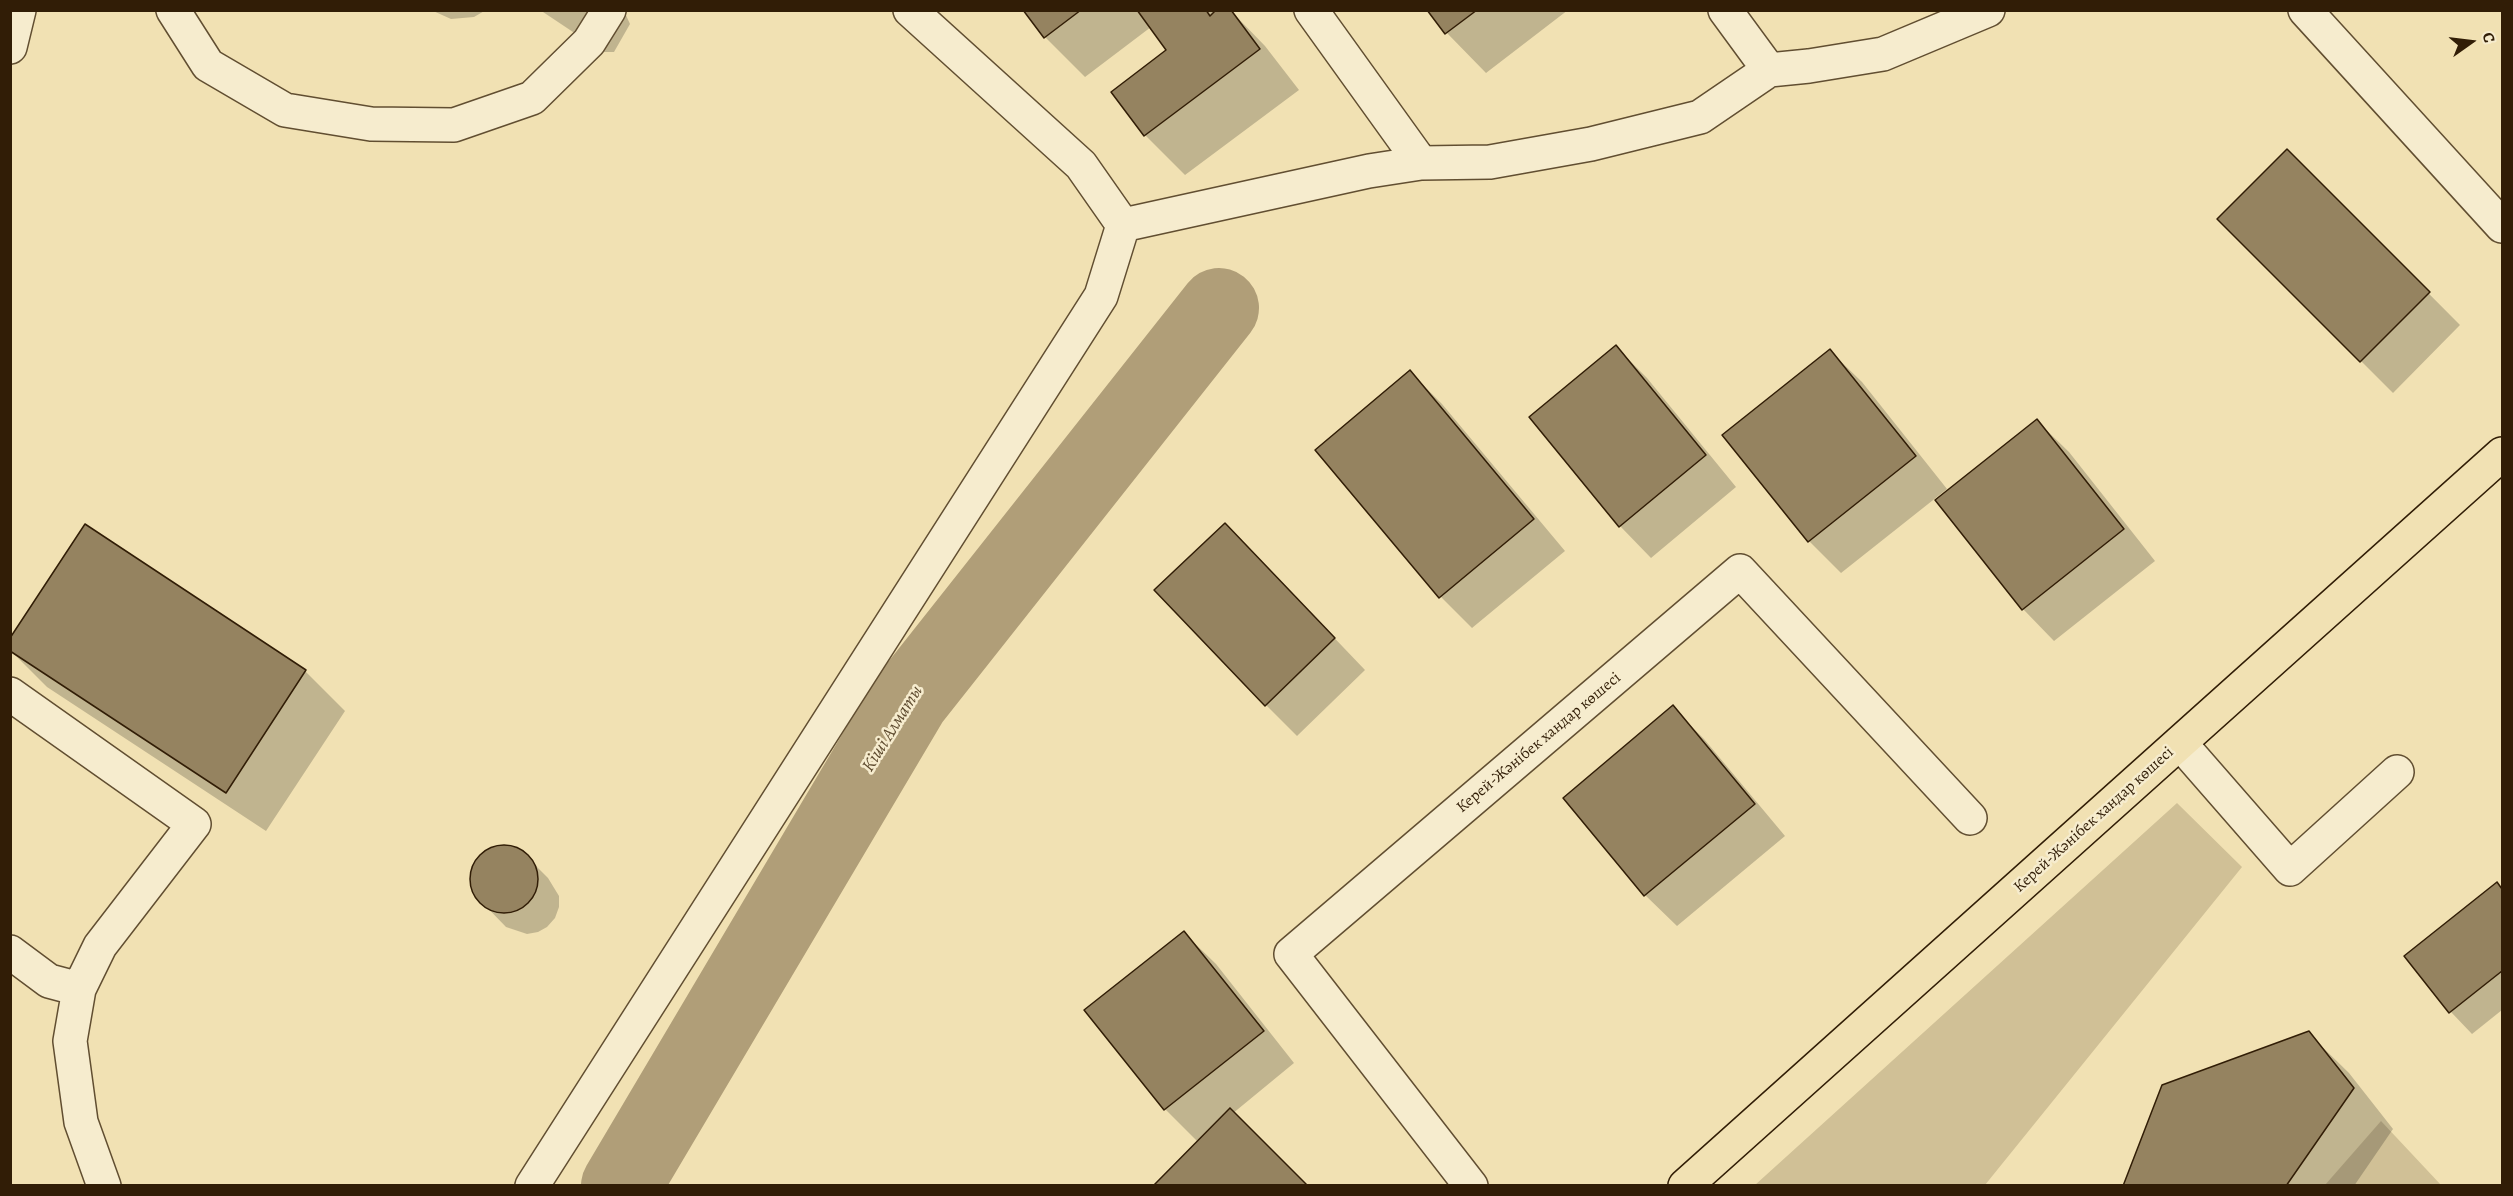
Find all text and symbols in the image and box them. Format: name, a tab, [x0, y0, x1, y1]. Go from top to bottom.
north arrow	[2441, 12, 2501, 72]
text: С	[2477, 30, 2500, 45]
street label: Керей-Жәнібек хандар көшесі	[1453, 669, 1625, 817]
water label: Кіші Алматы	[858, 682, 928, 776]
street label: Керей-Жәнібек хандар көшесі	[2010, 743, 2178, 897]

